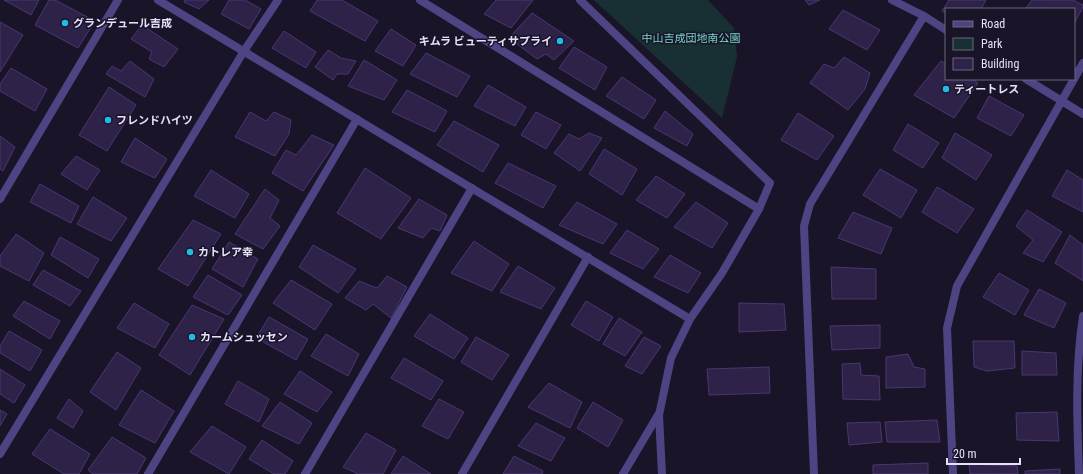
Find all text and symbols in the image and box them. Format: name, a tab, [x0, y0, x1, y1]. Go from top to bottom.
legend	[945, 8, 1075, 80]
place label: グランデュール吉成	[73, 17, 172, 30]
text: Road	[981, 17, 1005, 31]
marker: グランデュール吉成	[60, 18, 70, 28]
park label: 中山吉成団地南公園	[642, 32, 741, 45]
place label: キムラ ビューティサプライ	[419, 35, 552, 48]
marker: キムラ ビューティサプライ	[555, 36, 565, 46]
text: Park	[981, 37, 1003, 51]
text: Building	[981, 57, 1019, 71]
place label: ティートレス	[954, 83, 1019, 96]
marker: ティートレス	[941, 84, 951, 94]
place label: フレンドハイツ	[116, 114, 193, 127]
marker: フレンドハイツ	[103, 115, 113, 125]
place label: カトレア幸	[198, 246, 253, 259]
marker: カトレア幸	[185, 247, 195, 257]
place label: カームシュッセン	[200, 331, 288, 344]
marker: カームシュッセン	[187, 332, 197, 342]
scale bar	[947, 440, 1020, 466]
text: 20 m	[953, 447, 977, 461]

